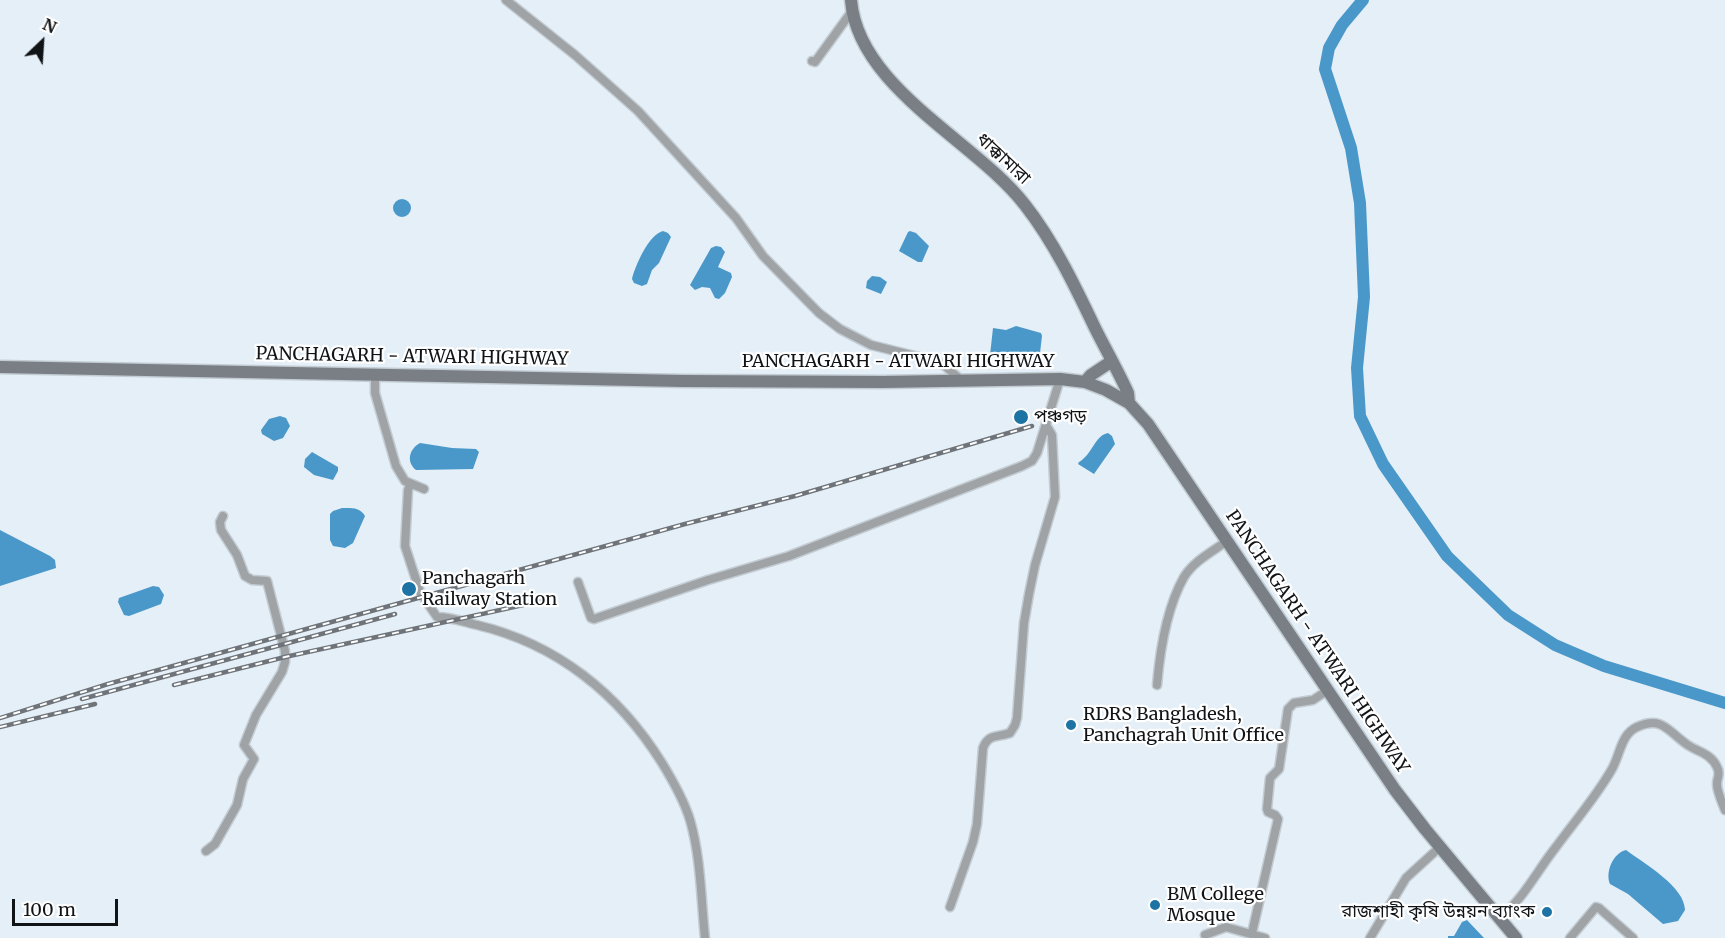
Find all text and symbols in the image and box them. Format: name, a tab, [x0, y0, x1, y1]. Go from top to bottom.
north arrow	[12, 12, 72, 72]
text: N	[40, 14, 60, 37]
street label: ধাক্কামারা	[972, 129, 1034, 189]
street label: PANCHAGARH - ATWARI HIGHWAY	[255, 343, 569, 371]
street label: PANCHAGARH - ATWARI HIGHWAY	[742, 351, 1054, 373]
place label: পঞ্চগড়	[1034, 406, 1087, 428]
marker: পঞ্চগড়	[1012, 408, 1030, 426]
street label: PANCHAGARH - ATWARI HIGHWAY	[1221, 506, 1413, 778]
place label: Panchagarh Railway Station	[422, 568, 557, 610]
marker: Panchagarh Railway Station	[400, 580, 418, 598]
place label: RDRS Bangladesh, Panchagrah Unit Office	[1083, 704, 1284, 746]
marker: RDRS Bangladesh, Panchagrah Unit Office	[1064, 718, 1078, 732]
place label: BM College Mosque	[1167, 884, 1264, 926]
scale bar	[15, 887, 122, 925]
text: 100 m	[23, 898, 76, 921]
marker: BM College Mosque	[1148, 898, 1162, 912]
place label: রাজশাহী কৃষি উন্নয়ন ব্যাংক	[1341, 901, 1535, 923]
marker: রাজশাহী কৃষি উন্নয়ন ব্যাংক	[1540, 905, 1554, 919]

